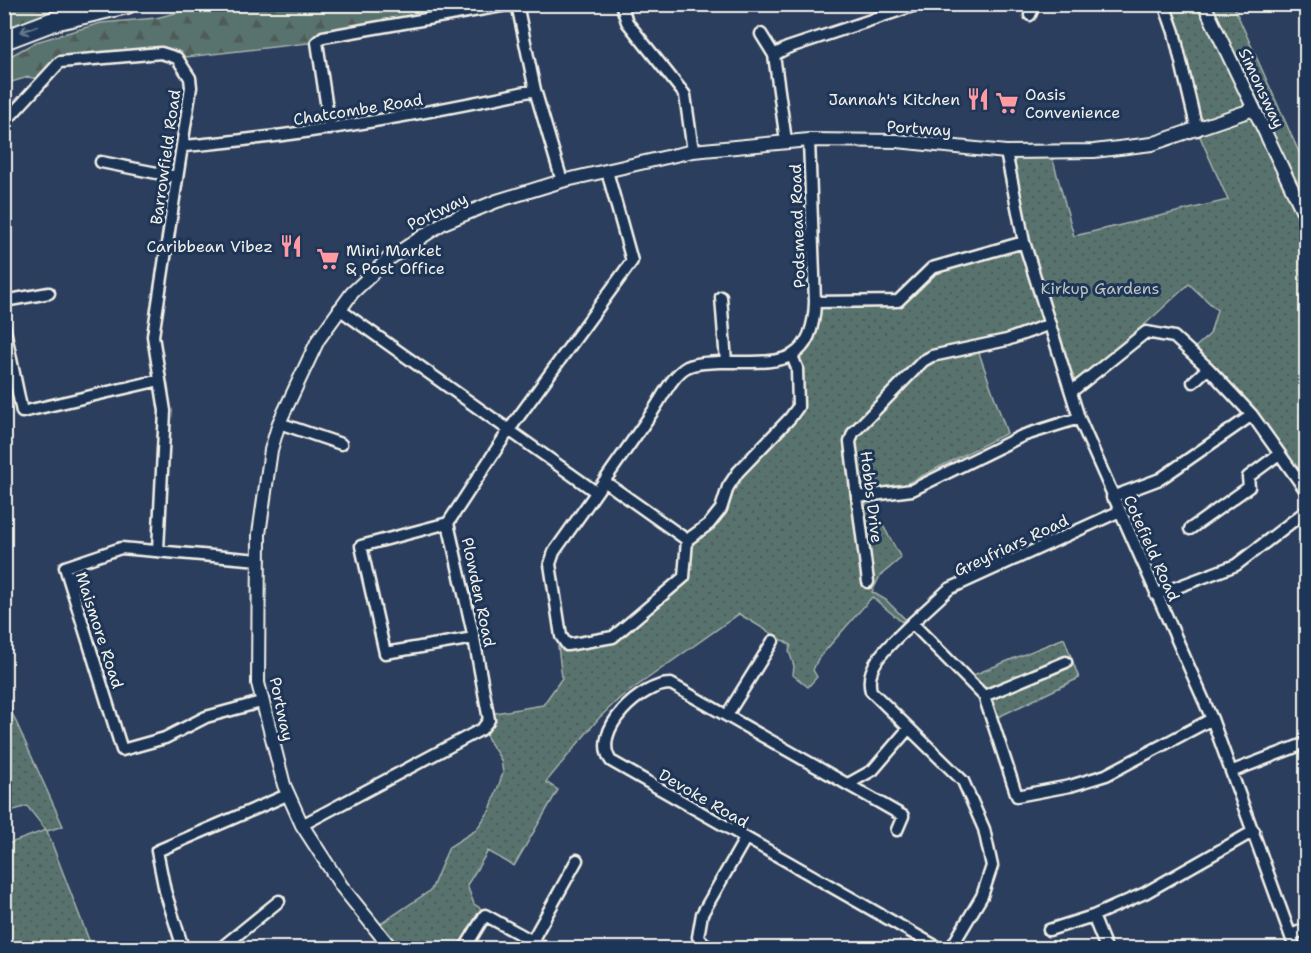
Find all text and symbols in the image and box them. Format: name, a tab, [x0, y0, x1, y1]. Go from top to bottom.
one-way arrow	[21, 25, 39, 36]
street label: Simonsway	[1234, 45, 1289, 132]
place label: Oasis Convenience	[1025, 84, 1120, 123]
restaurant icon: Jannah's Kitchen	[965, 86, 991, 112]
street label: Barrowfield Road	[146, 88, 185, 226]
street label: Chatcombe Road	[292, 89, 424, 130]
place label: Jannah's Kitchen	[828, 89, 960, 110]
supermarket icon: Oasis Convenience	[994, 90, 1020, 116]
street label: Portway	[886, 116, 952, 141]
street label: Podsmead Road	[785, 163, 810, 288]
street label: Portway	[403, 188, 471, 235]
restaurant icon: Caribbean Vibez	[278, 233, 304, 259]
place label: Caribbean Vibez	[146, 236, 273, 257]
place label: Mini Market & Post Office	[346, 240, 445, 279]
supermarket icon: Mini Market & Post Office	[315, 246, 341, 272]
park label: Kirkup Gardens	[1041, 278, 1160, 299]
street label: Hobbs Drive	[855, 450, 888, 544]
street label: Cotefield Road	[1119, 492, 1184, 605]
street label: Greyfriars Road	[951, 510, 1072, 581]
street label: Plowden Road	[457, 535, 500, 649]
street label: Maismore Road	[71, 569, 128, 691]
street label: Portway	[265, 675, 299, 743]
street label: Devoke Road	[655, 764, 752, 833]

